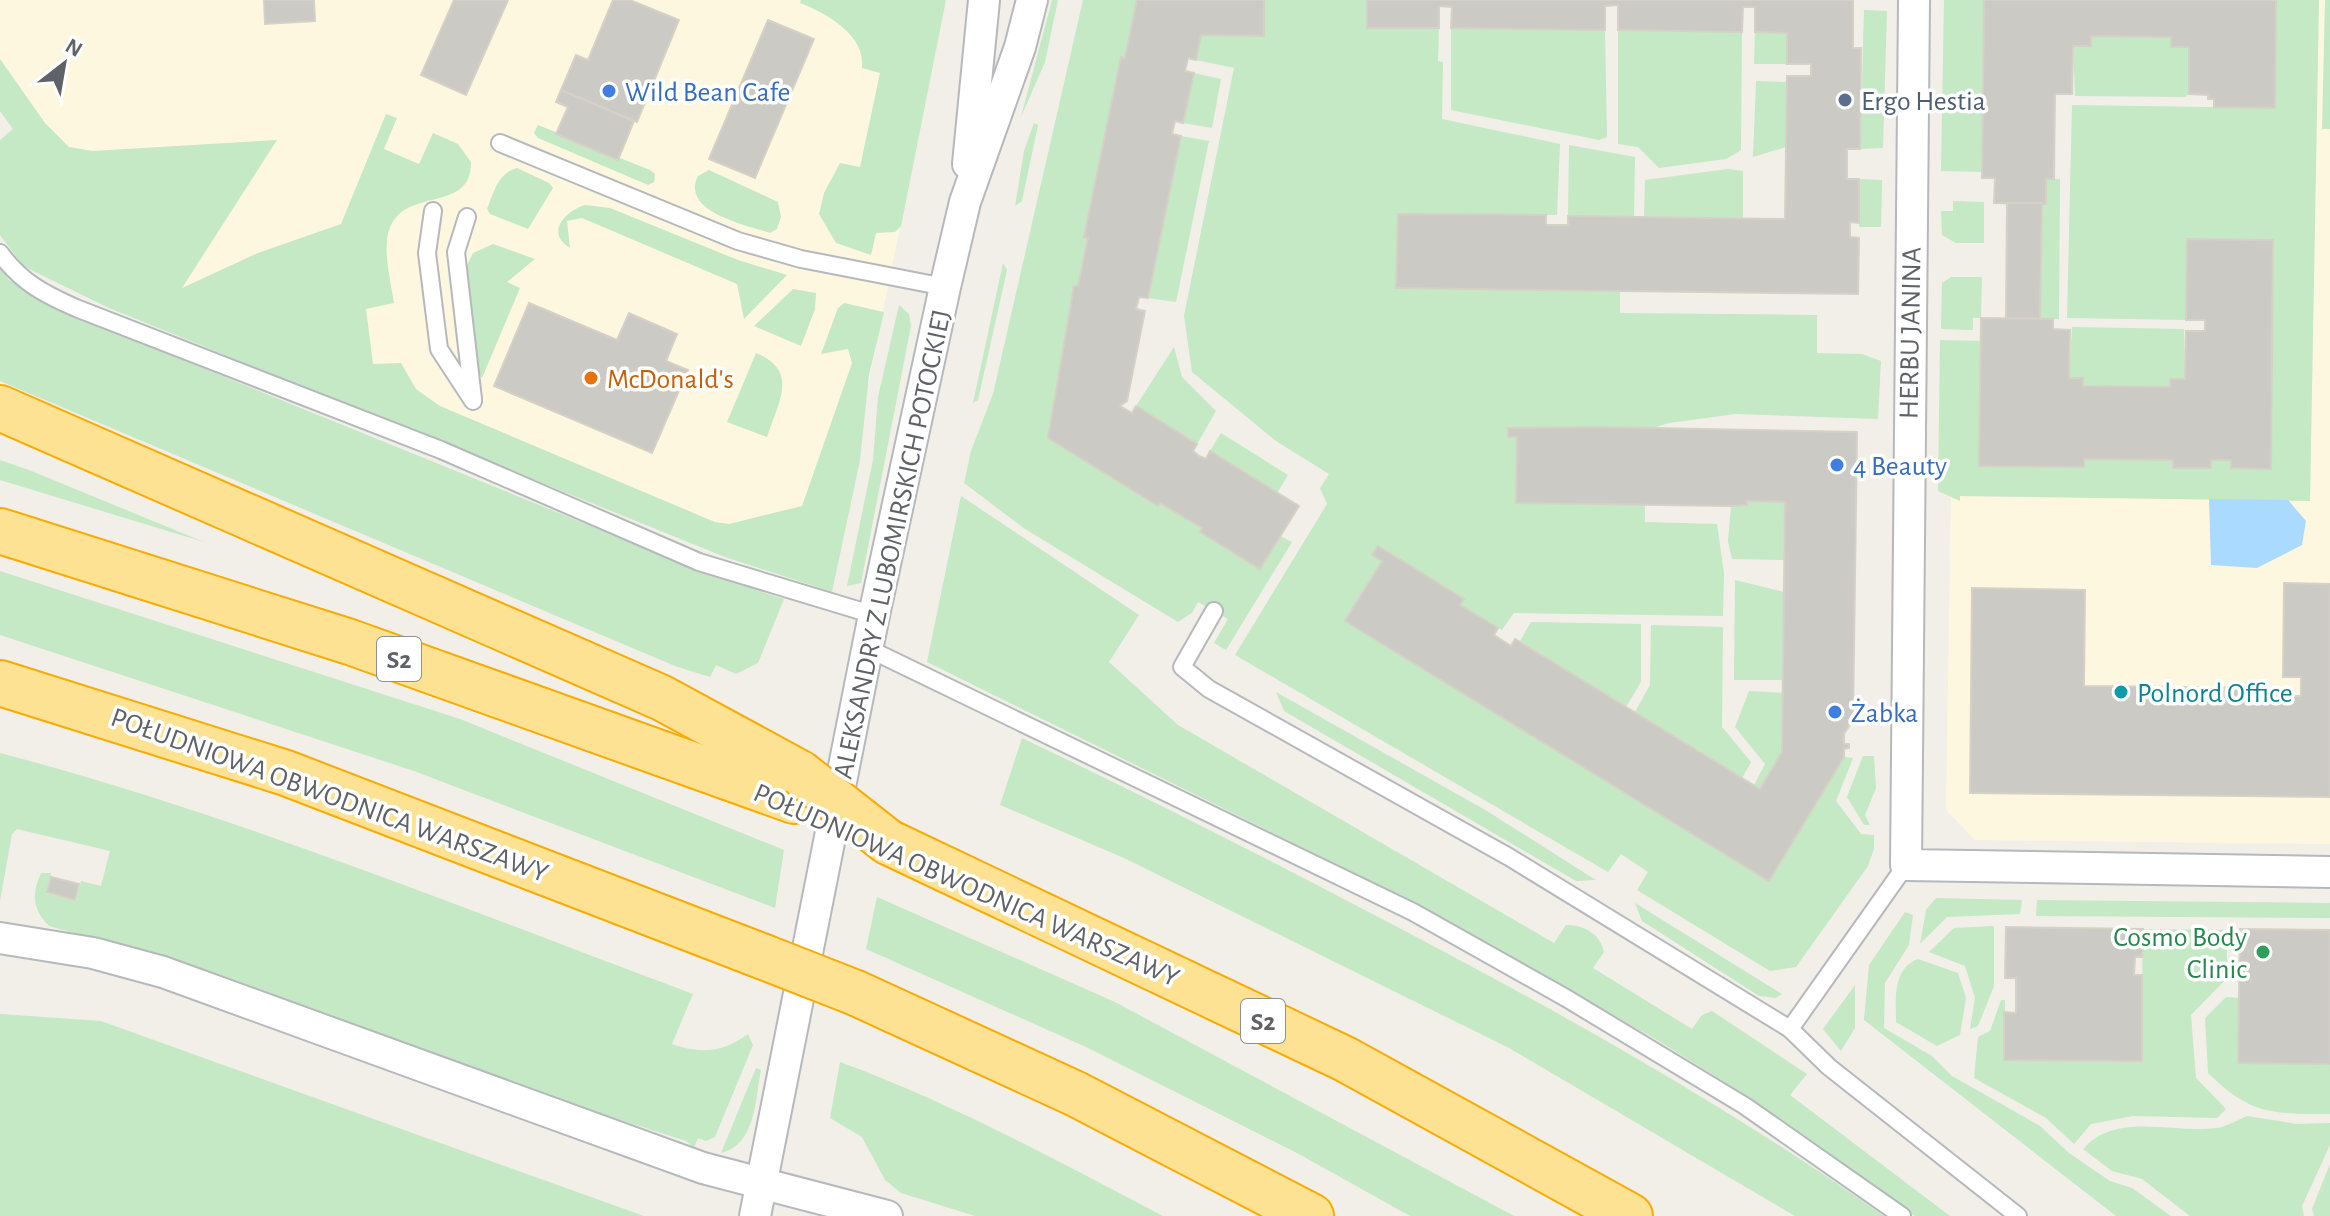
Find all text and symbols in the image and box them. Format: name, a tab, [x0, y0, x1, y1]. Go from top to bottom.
north arrow	[24, 24, 104, 104]
text: N	[62, 34, 86, 61]
place label: Wild Bean Cafe	[625, 79, 790, 107]
marker: Wild Bean Cafe	[600, 82, 618, 100]
place label: Ergo Hestia	[1861, 88, 1986, 116]
marker: Ergo Hestia	[1836, 91, 1854, 109]
street label: HERBU JANINA	[1895, 247, 1927, 419]
street label: ALEKSANDRY Z LUBOMIRSKICH POTOCKIEJ	[829, 307, 956, 782]
place label: McDonald's	[607, 366, 734, 394]
marker: McDonald's	[582, 369, 600, 387]
place label: 4 Beauty	[1853, 453, 1947, 481]
marker: 4 Beauty	[1828, 456, 1846, 474]
road number: S2	[377, 637, 421, 681]
place label: Polnord Office	[2137, 680, 2293, 708]
marker: Polnord Office	[2112, 683, 2130, 701]
place label: Żabka	[1851, 698, 1918, 728]
marker: Żabka	[1826, 703, 1844, 721]
street label: POŁUDNIOWA OBWODNICA WARSZAWY	[107, 704, 552, 888]
street label: POŁUDNIOWA OBWODNICA WARSZAWY	[749, 779, 1184, 993]
place label: Cosmo Body Clinic	[2113, 924, 2247, 984]
marker: Cosmo Body Clinic	[2254, 943, 2272, 961]
road number: S2	[1241, 999, 1285, 1043]

